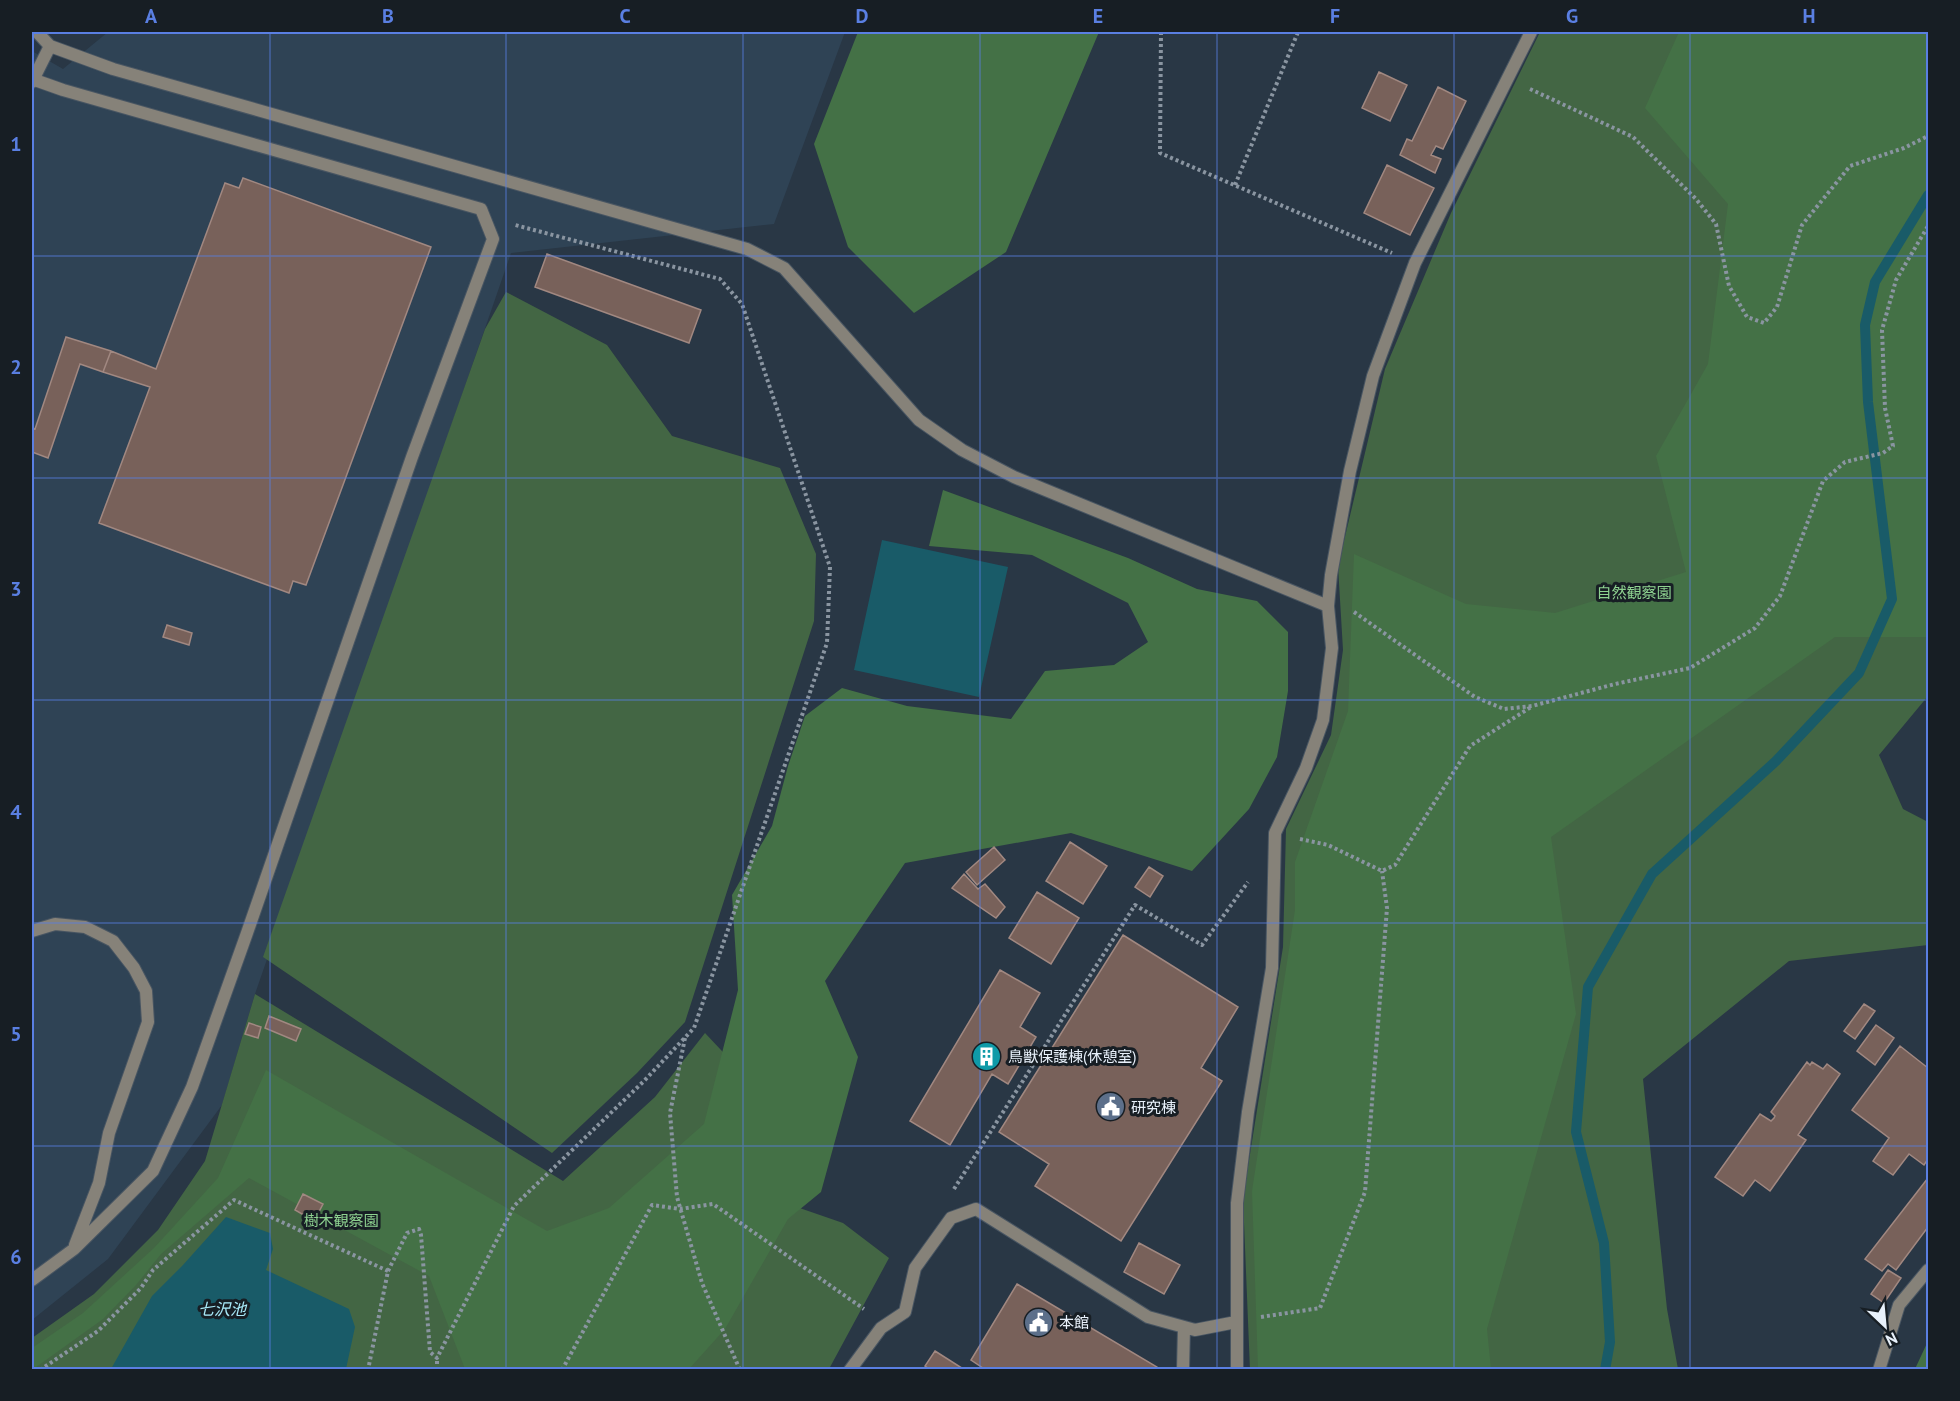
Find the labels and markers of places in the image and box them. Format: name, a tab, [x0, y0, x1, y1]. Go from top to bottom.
building icon: 鳥獣保護棟(休憩室)	[971, 1040, 1003, 1072]
place label: 鳥獣保護棟(休憩室)	[1008, 1047, 1136, 1066]
public building icon: 研究棟	[1094, 1091, 1126, 1123]
place label: 研究棟	[1131, 1098, 1176, 1117]
public building icon: 本館	[1022, 1306, 1054, 1338]
place label: 本館	[1059, 1313, 1089, 1332]

